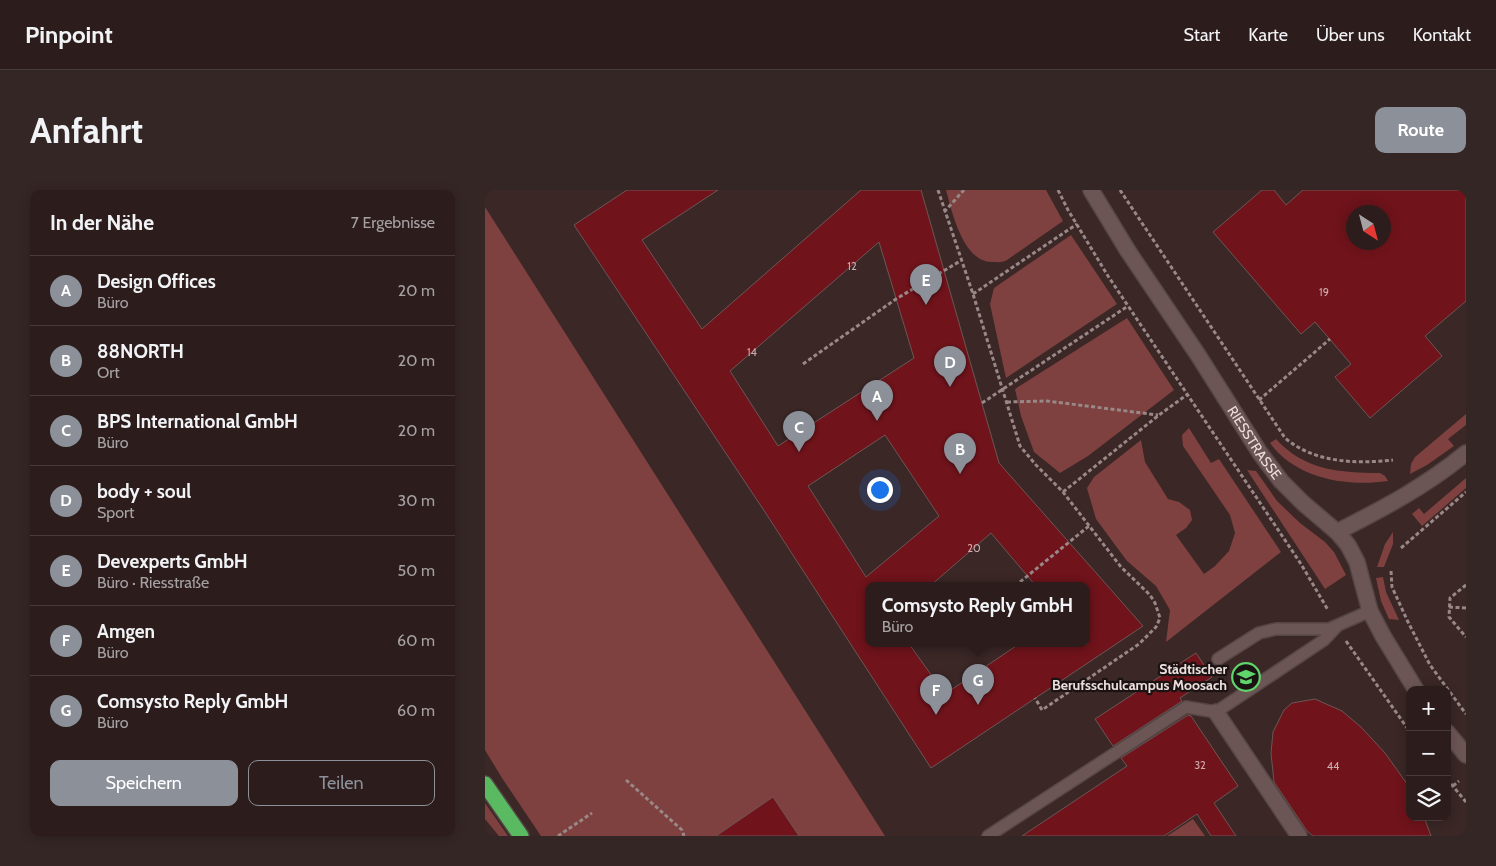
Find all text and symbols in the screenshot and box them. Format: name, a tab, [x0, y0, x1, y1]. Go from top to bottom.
text: Pinpoint	[25, 20, 113, 49]
text: Start	[1184, 24, 1220, 46]
text: Karte	[1248, 24, 1288, 46]
text: Über uns	[1316, 24, 1385, 46]
text: Kontakt	[1413, 24, 1471, 46]
button: Route	[1375, 107, 1466, 153]
text: Anfahrt	[30, 109, 143, 152]
north arrow	[1346, 205, 1391, 250]
text: In der Nähe	[50, 210, 154, 235]
text: 7 Ergebnisse	[351, 213, 435, 232]
house number: 12	[847, 259, 857, 273]
pin: E	[910, 264, 942, 305]
text: Design Offices	[97, 270, 216, 293]
text: A	[61, 281, 71, 300]
text: 20 m	[398, 281, 435, 300]
house number: 19	[1319, 285, 1329, 299]
text: Büro	[97, 293, 129, 312]
text: 88NORTH	[97, 340, 184, 363]
house number: 14	[747, 345, 758, 359]
pin: D	[934, 346, 966, 387]
text: B	[61, 351, 71, 370]
text: 20 m	[398, 351, 435, 370]
text: Ort	[97, 363, 120, 382]
pin: A	[861, 380, 893, 421]
street label: RIESSTRASSE	[1223, 402, 1286, 483]
text: BPS International GmbH	[97, 410, 298, 433]
pin: C	[783, 411, 815, 452]
text: C	[61, 421, 71, 440]
text: 20 m	[398, 421, 435, 440]
text: Büro	[97, 433, 129, 452]
pin: B	[944, 433, 976, 474]
your location	[867, 477, 893, 503]
text: body + soul	[97, 480, 191, 503]
text: D	[60, 491, 72, 510]
text: 30 m	[398, 491, 435, 510]
text: Sport	[97, 503, 134, 522]
house number: 20	[967, 541, 981, 555]
text: Devexperts GmbH	[97, 550, 248, 573]
text: E	[61, 561, 71, 580]
text: 50 m	[398, 561, 435, 580]
text: Büro · Riesstraße	[97, 573, 209, 592]
popup	[865, 582, 1090, 647]
text: Comsysto Reply GmbH	[882, 594, 1073, 617]
text: Büro	[882, 617, 913, 636]
text: Amgen	[97, 620, 155, 643]
text: F	[62, 631, 70, 650]
text: 60 m	[397, 631, 435, 650]
text: Büro	[97, 643, 129, 662]
place label: Städtischer Berufsschulcampus Moosach	[1052, 660, 1227, 694]
school or university icon: Städtischer Berufsschulcampus Moosach	[1231, 662, 1261, 692]
pin: G	[962, 664, 994, 705]
pin: F	[920, 674, 952, 715]
map controls	[1406, 686, 1451, 821]
button: +	[1406, 686, 1451, 731]
text: Comsysto Reply GmbH	[97, 690, 288, 713]
text: G	[61, 701, 71, 720]
text: 60 m	[397, 701, 435, 720]
text: Büro	[97, 713, 129, 732]
button: −	[1406, 731, 1451, 776]
house number: 32	[1194, 758, 1206, 772]
house number: 44	[1327, 759, 1340, 773]
button: Speichern	[50, 760, 238, 806]
button: Teilen	[248, 760, 435, 806]
button: layers	[1406, 776, 1451, 821]

